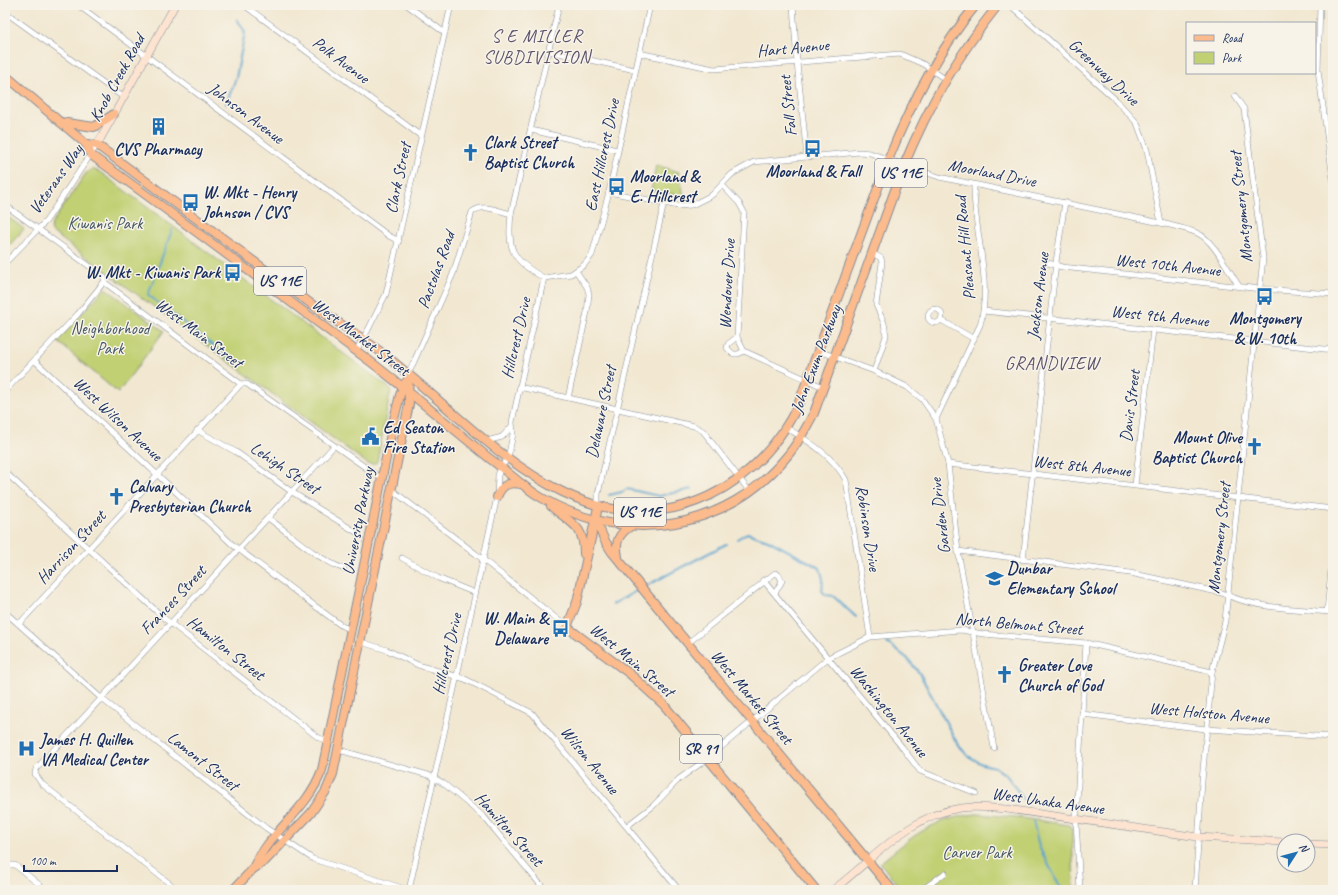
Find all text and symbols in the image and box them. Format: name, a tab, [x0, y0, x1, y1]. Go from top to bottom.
legend	[1186, 22, 1316, 74]
district label: S E MILLER SUBDIVISION	[483, 25, 593, 68]
street label: Knob Creek Road	[84, 28, 151, 125]
text: Road	[1222, 30, 1244, 46]
street label: Polk Avenue	[308, 32, 375, 89]
street label: Hart Avenue	[756, 34, 831, 62]
street label: Greenway Drive	[1064, 34, 1145, 111]
text: Park	[1222, 50, 1243, 66]
street label: Fall Street	[774, 72, 802, 138]
street label: Johnson Avenue	[203, 77, 289, 149]
street label: East Hillcrest Drive	[580, 96, 624, 213]
building icon: CVS Pharmacy	[148, 117, 168, 137]
place label: Clark Street Baptist Church	[484, 132, 575, 173]
street label: Veterans Way	[24, 139, 88, 218]
place label: CVS Pharmacy	[114, 139, 203, 160]
street label: Clark Street	[380, 139, 416, 215]
bus stop icon: Moorland & Fall	[803, 139, 823, 159]
church icon: Clark Street Baptist Church	[461, 142, 481, 162]
street label: Montgomery Street	[1224, 148, 1257, 264]
street label: Moorland Drive	[946, 154, 1039, 192]
road number: US 11E	[875, 159, 927, 187]
place label: Moorland & Fall	[766, 161, 863, 182]
place label: Moorland & E. Hillcrest	[630, 166, 702, 207]
bus stop icon: Moorland & E. Hillcrest	[607, 176, 627, 196]
place label: W. Mkt - Henry Johnson / CVS	[202, 182, 298, 223]
bus stop icon: W. Mkt - Henry Johnson / CVS	[180, 192, 200, 212]
street label: Pleasant Hill Road	[950, 193, 980, 301]
park label: Kiwanis Park	[67, 213, 144, 234]
street label: Pactolas Road	[412, 225, 461, 311]
street label: Wendover Drive	[714, 237, 740, 329]
street label: West 10th Avenue	[1114, 249, 1223, 281]
street label: Jackson Avenue	[1022, 250, 1054, 342]
place label: W. Mkt - Kiwanis Park	[86, 262, 222, 283]
bus stop icon: W. Mkt - Kiwanis Park	[223, 262, 243, 282]
road number: US 11E	[254, 267, 306, 295]
bus stop icon: Montgomery & W. 10th	[1255, 286, 1275, 306]
street label: West Main Street	[151, 293, 249, 374]
street label: West Market Street	[308, 293, 416, 382]
street label: Hillcrest Drive	[496, 294, 536, 381]
street label: West 9th Avenue	[1110, 300, 1211, 332]
street label: John Exum Parkway	[785, 301, 847, 417]
place label: Montgomery & W. 10th	[1229, 308, 1303, 349]
park label: Neighborhood Park	[71, 318, 152, 359]
district label: GRANDVIEW	[1005, 352, 1101, 374]
street label: Delaware Street	[581, 362, 622, 460]
street label: Davis Street	[1115, 366, 1145, 443]
street label: West Wilson Avenue	[69, 372, 168, 467]
place label: Ed Seaton Fire Station	[383, 417, 456, 458]
public building icon: Ed Seaton Fire Station	[360, 427, 380, 447]
place label: Mount Olive Baptist Church	[1152, 427, 1244, 468]
street label: Lehigh Street	[246, 437, 325, 500]
church icon: Mount Olive Baptist Church	[1245, 437, 1265, 457]
street label: West 8th Avenue	[1032, 450, 1133, 482]
street label: University Parkway	[337, 464, 379, 577]
street label: Garden Drive	[925, 475, 955, 555]
place label: Calvary Presbyterian Church	[129, 476, 252, 517]
street label: Montgomery Street	[1203, 479, 1236, 595]
street label: Robinson Drive	[851, 483, 885, 574]
church icon: Calvary Presbyterian Church	[106, 486, 126, 506]
road number: US 11E	[614, 498, 666, 526]
street label: Harrison Street	[32, 504, 112, 588]
place label: Dunbar Elementary School	[1007, 558, 1118, 599]
street label: Frances Street	[136, 559, 212, 639]
school or university icon: Dunbar Elementary School	[984, 568, 1004, 588]
place label: W. Main & Delaware	[483, 608, 550, 649]
street label: North Belmont Street	[955, 608, 1086, 640]
street label: Hillcrest Drive	[427, 610, 467, 697]
street label: Hamilton Street	[183, 611, 271, 686]
bus stop icon: W. Main & Delaware	[551, 618, 571, 638]
street label: West Main Street	[585, 619, 680, 703]
street label: West Market Street	[706, 646, 799, 750]
place label: Greater Love Church of God	[1018, 655, 1105, 696]
street label: Washington Avenue	[845, 661, 933, 762]
church icon: Greater Love Church of God	[995, 665, 1015, 685]
street label: West Holston Avenue	[1148, 697, 1271, 729]
street label: Wilson Avenue	[556, 722, 625, 799]
street label: Lamont Street	[163, 727, 245, 797]
place label: James H. Quillen VA Medical Center	[39, 729, 150, 770]
road number: SR 91	[680, 735, 722, 763]
hospital icon: James H. Quillen VA Medical Center	[17, 739, 37, 759]
street label: West Unaka Avenue	[991, 783, 1107, 819]
street label: Hamilton Street	[470, 788, 549, 872]
north arrow	[1276, 833, 1316, 873]
text: N	[1296, 840, 1313, 856]
park label: Carver Park	[942, 842, 1014, 863]
scale bar	[24, 847, 117, 873]
text: 100 m	[30, 853, 57, 869]

